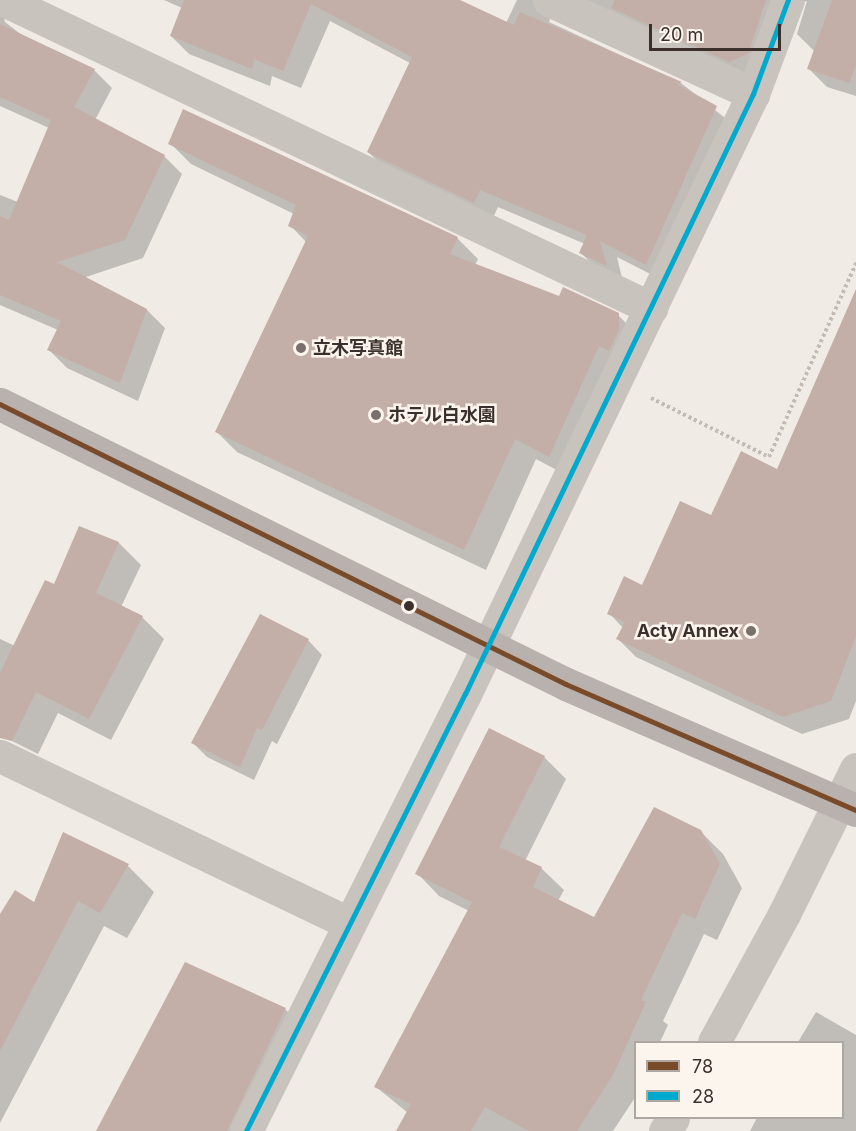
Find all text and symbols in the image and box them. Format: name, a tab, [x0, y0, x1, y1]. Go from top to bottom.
scale bar	[652, 12, 784, 50]
text: 20 m	[660, 24, 703, 45]
place label: 立木写真館	[313, 337, 403, 359]
marker: 立木写真館	[294, 341, 308, 355]
place label: ホテル白水園	[388, 404, 496, 426]
marker: ホテル白水園	[369, 408, 383, 422]
unlabelled marker	[403, 600, 415, 612]
place label: Acty Annex	[637, 620, 739, 642]
marker: Acty Annex	[744, 624, 758, 638]
legend	[634, 1041, 844, 1119]
text: 78	[692, 1056, 713, 1077]
text: 28	[692, 1086, 714, 1107]

